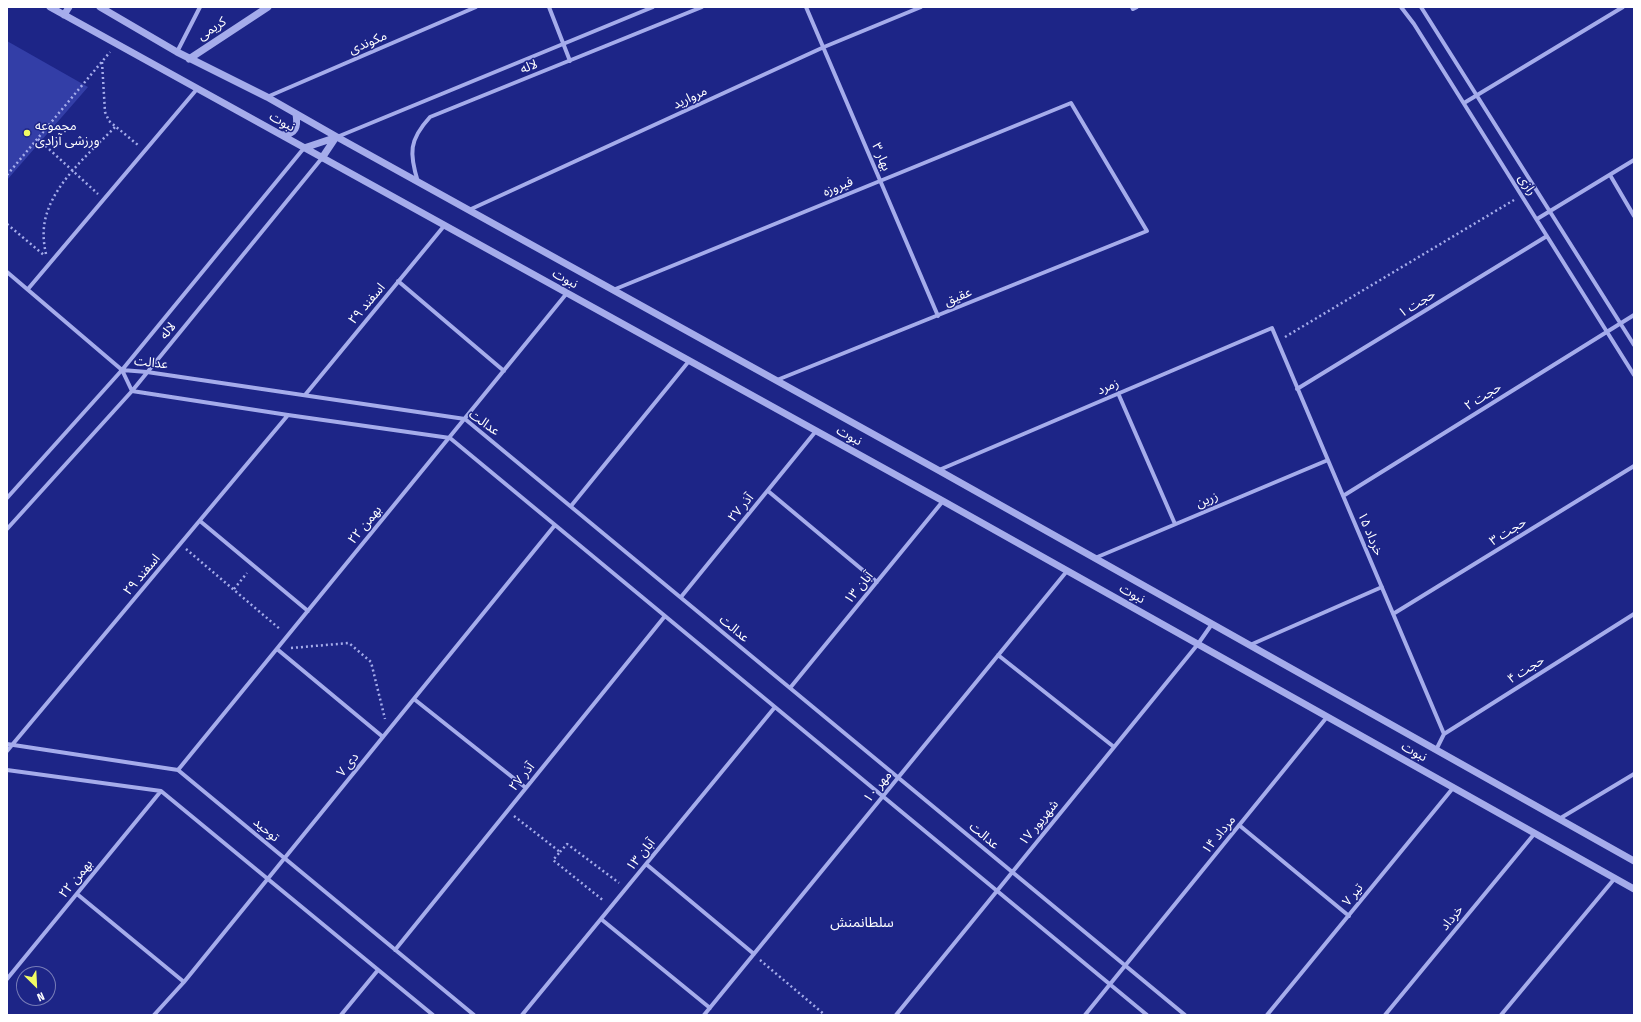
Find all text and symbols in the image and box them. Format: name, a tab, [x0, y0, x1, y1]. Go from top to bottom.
street label: کریمی	[195, 14, 229, 44]
street label: مکوندی	[347, 28, 389, 58]
street label: لاله	[518, 57, 540, 77]
street label: مروارید	[670, 83, 710, 113]
street label: نبوت	[266, 109, 298, 135]
place label: مجموعه ورزشی آزادی	[35, 118, 99, 149]
marker: مجموعه ورزشی آزادی	[22, 128, 32, 138]
street label: بهار ۳	[868, 141, 894, 173]
street label: رازی	[1515, 171, 1539, 199]
street label: فیروزه	[821, 174, 855, 200]
street label: نبوت	[549, 266, 581, 292]
street label: ۲۹ اسفند	[345, 280, 389, 328]
street label: عقیق	[942, 284, 974, 310]
street label: حجت ۱	[1396, 287, 1438, 321]
street label: لاله	[157, 319, 179, 343]
street label: عدالت	[133, 353, 169, 373]
street label: زمرد	[1095, 376, 1121, 398]
street label: حجت ۲	[1462, 380, 1504, 414]
street label: عدالت	[466, 407, 502, 439]
street label: نبوت	[833, 423, 865, 449]
street label: زرین	[1194, 488, 1220, 512]
street label: ۲۷ آذر	[725, 491, 757, 525]
street label: ۲۲ بهمن	[345, 503, 385, 547]
street label: ۱۵ خرداد	[1354, 510, 1386, 558]
street label: حجت ۳	[1487, 515, 1529, 549]
street label: ۲۹ اسفند	[120, 551, 164, 599]
street label: ۱۳ آبان	[841, 569, 877, 607]
street label: نبوت	[1116, 581, 1148, 607]
street label: عدالت	[716, 612, 752, 646]
street label: حجت ۴	[1505, 653, 1547, 687]
street label: نبوت	[1398, 739, 1430, 765]
street label: ۷ دی	[334, 750, 362, 780]
street label: ۲۷ آذر	[506, 760, 538, 794]
street label: ۱۰ مهر	[860, 768, 896, 806]
street label: ۱۷ شهریور	[1016, 797, 1062, 849]
street label: ۱۴ مرداد	[1199, 813, 1239, 857]
street label: توحید	[250, 815, 282, 845]
street label: عدالت	[966, 819, 1002, 853]
street label: ۱۳ آبان	[623, 836, 659, 874]
street label: ۲۲ بهمن	[56, 857, 96, 901]
street label: ۷ تیر	[1339, 881, 1367, 909]
street label: خرداد	[1437, 902, 1467, 934]
district label: سلطانمنش	[830, 915, 894, 931]
north arrow	[16, 966, 56, 1006]
text: N	[35, 989, 46, 1004]

